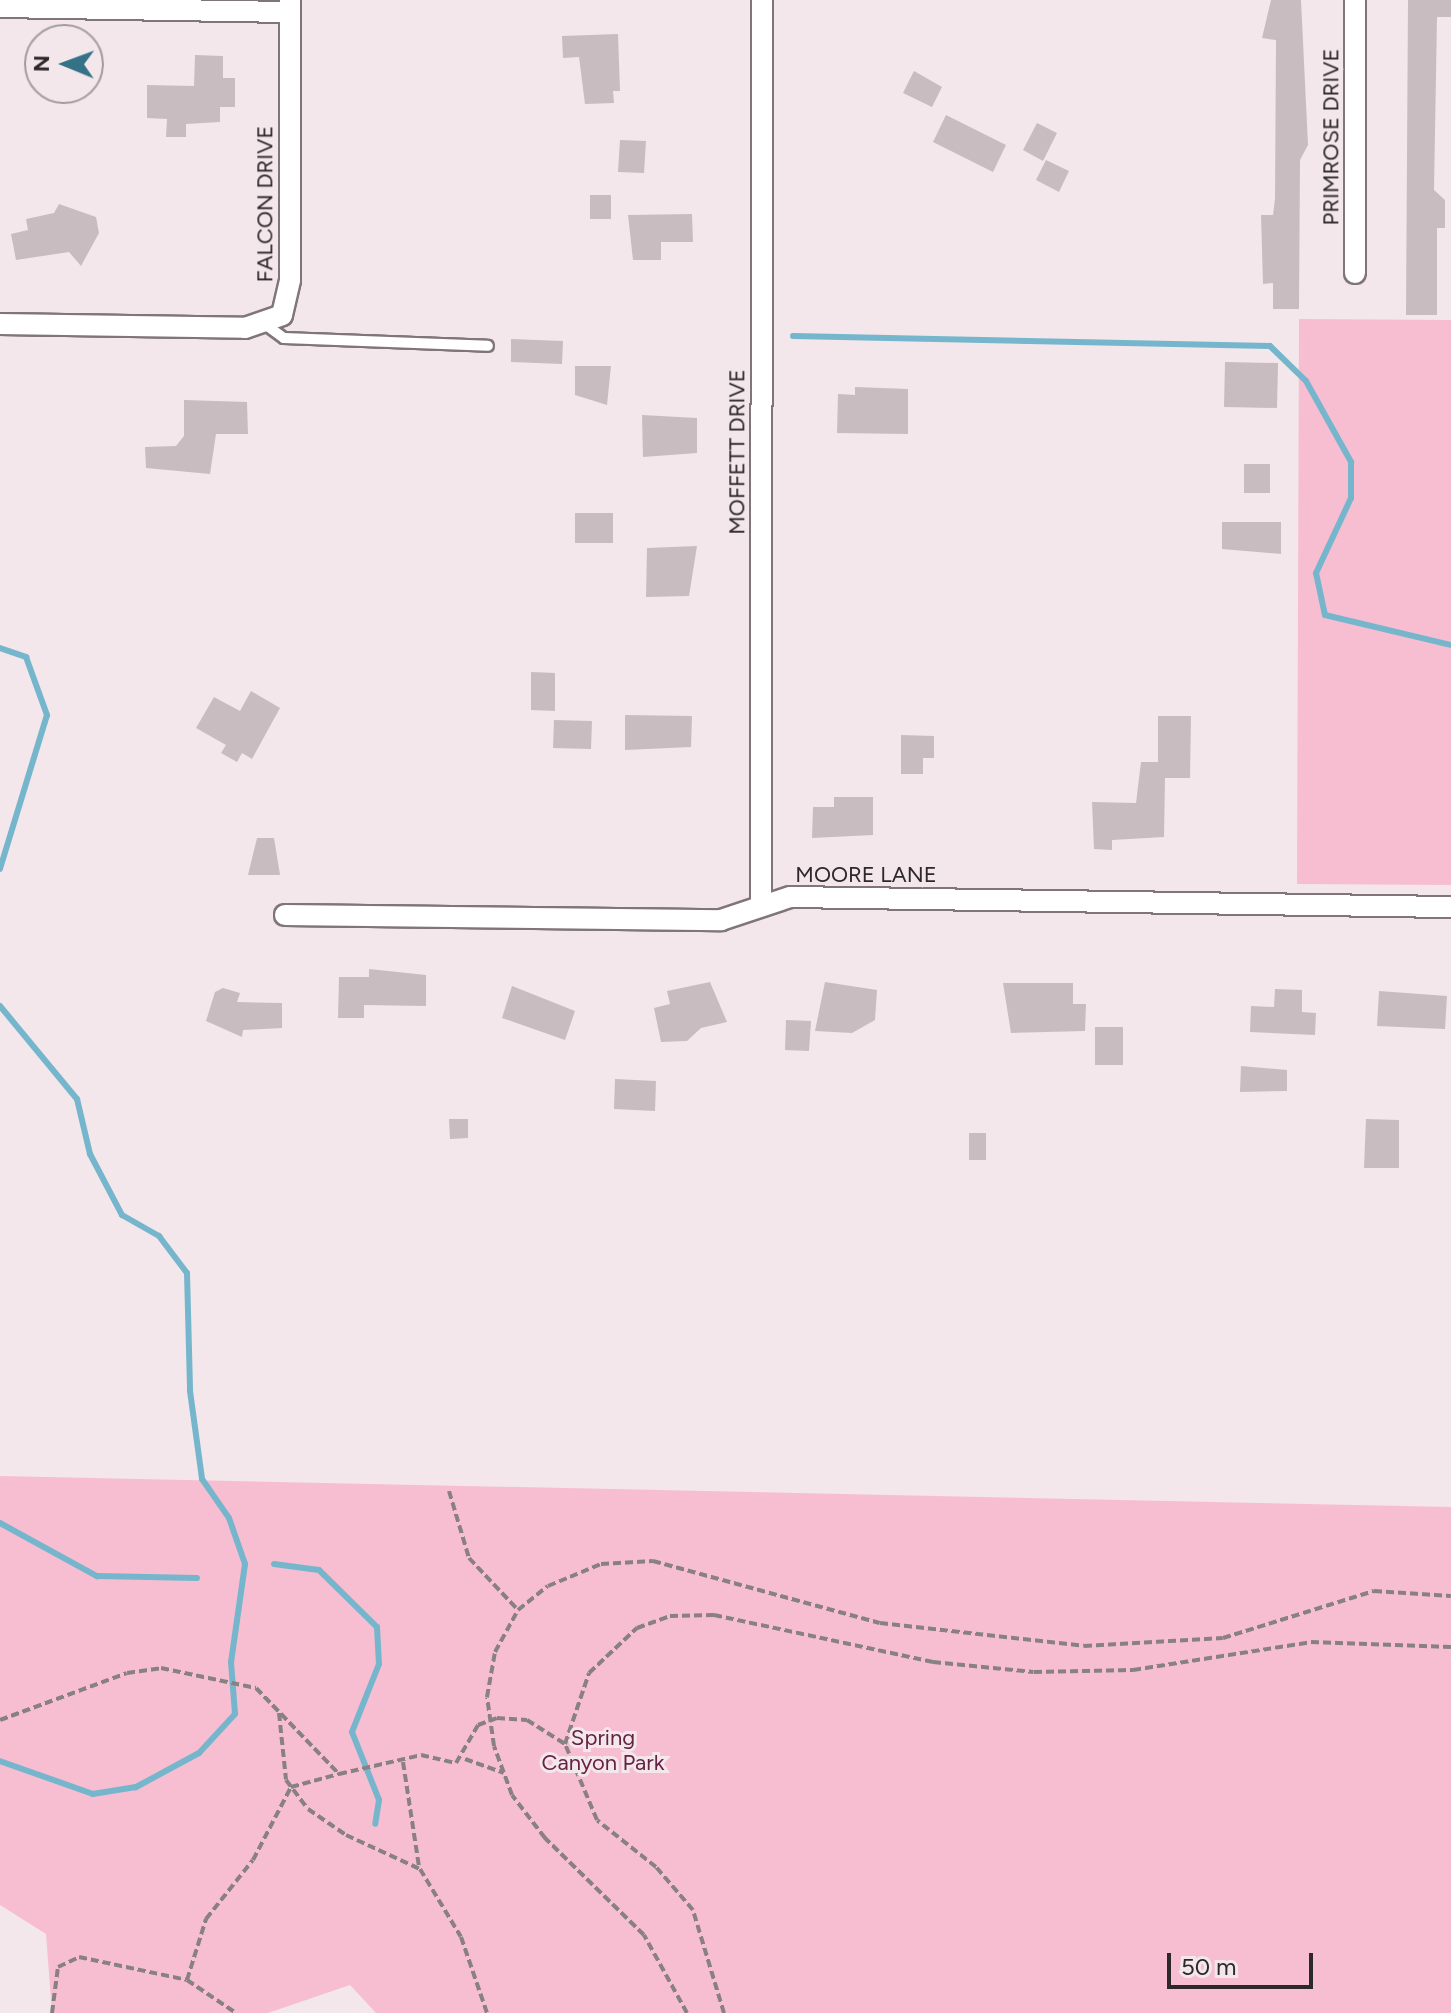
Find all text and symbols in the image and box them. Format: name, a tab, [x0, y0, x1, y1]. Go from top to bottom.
north arrow	[24, 24, 104, 104]
street label: PRIMROSE DRIVE	[1318, 48, 1344, 226]
text: N	[28, 55, 55, 72]
street label: FALCON DRIVE	[252, 126, 278, 282]
street label: MOFFETT DRIVE	[724, 369, 750, 535]
street label: MOORE LANE	[795, 862, 937, 888]
park label: Spring Canyon Park	[542, 1724, 664, 1776]
scale bar	[1171, 1937, 1317, 1987]
text: 50 m	[1181, 1952, 1237, 1981]

